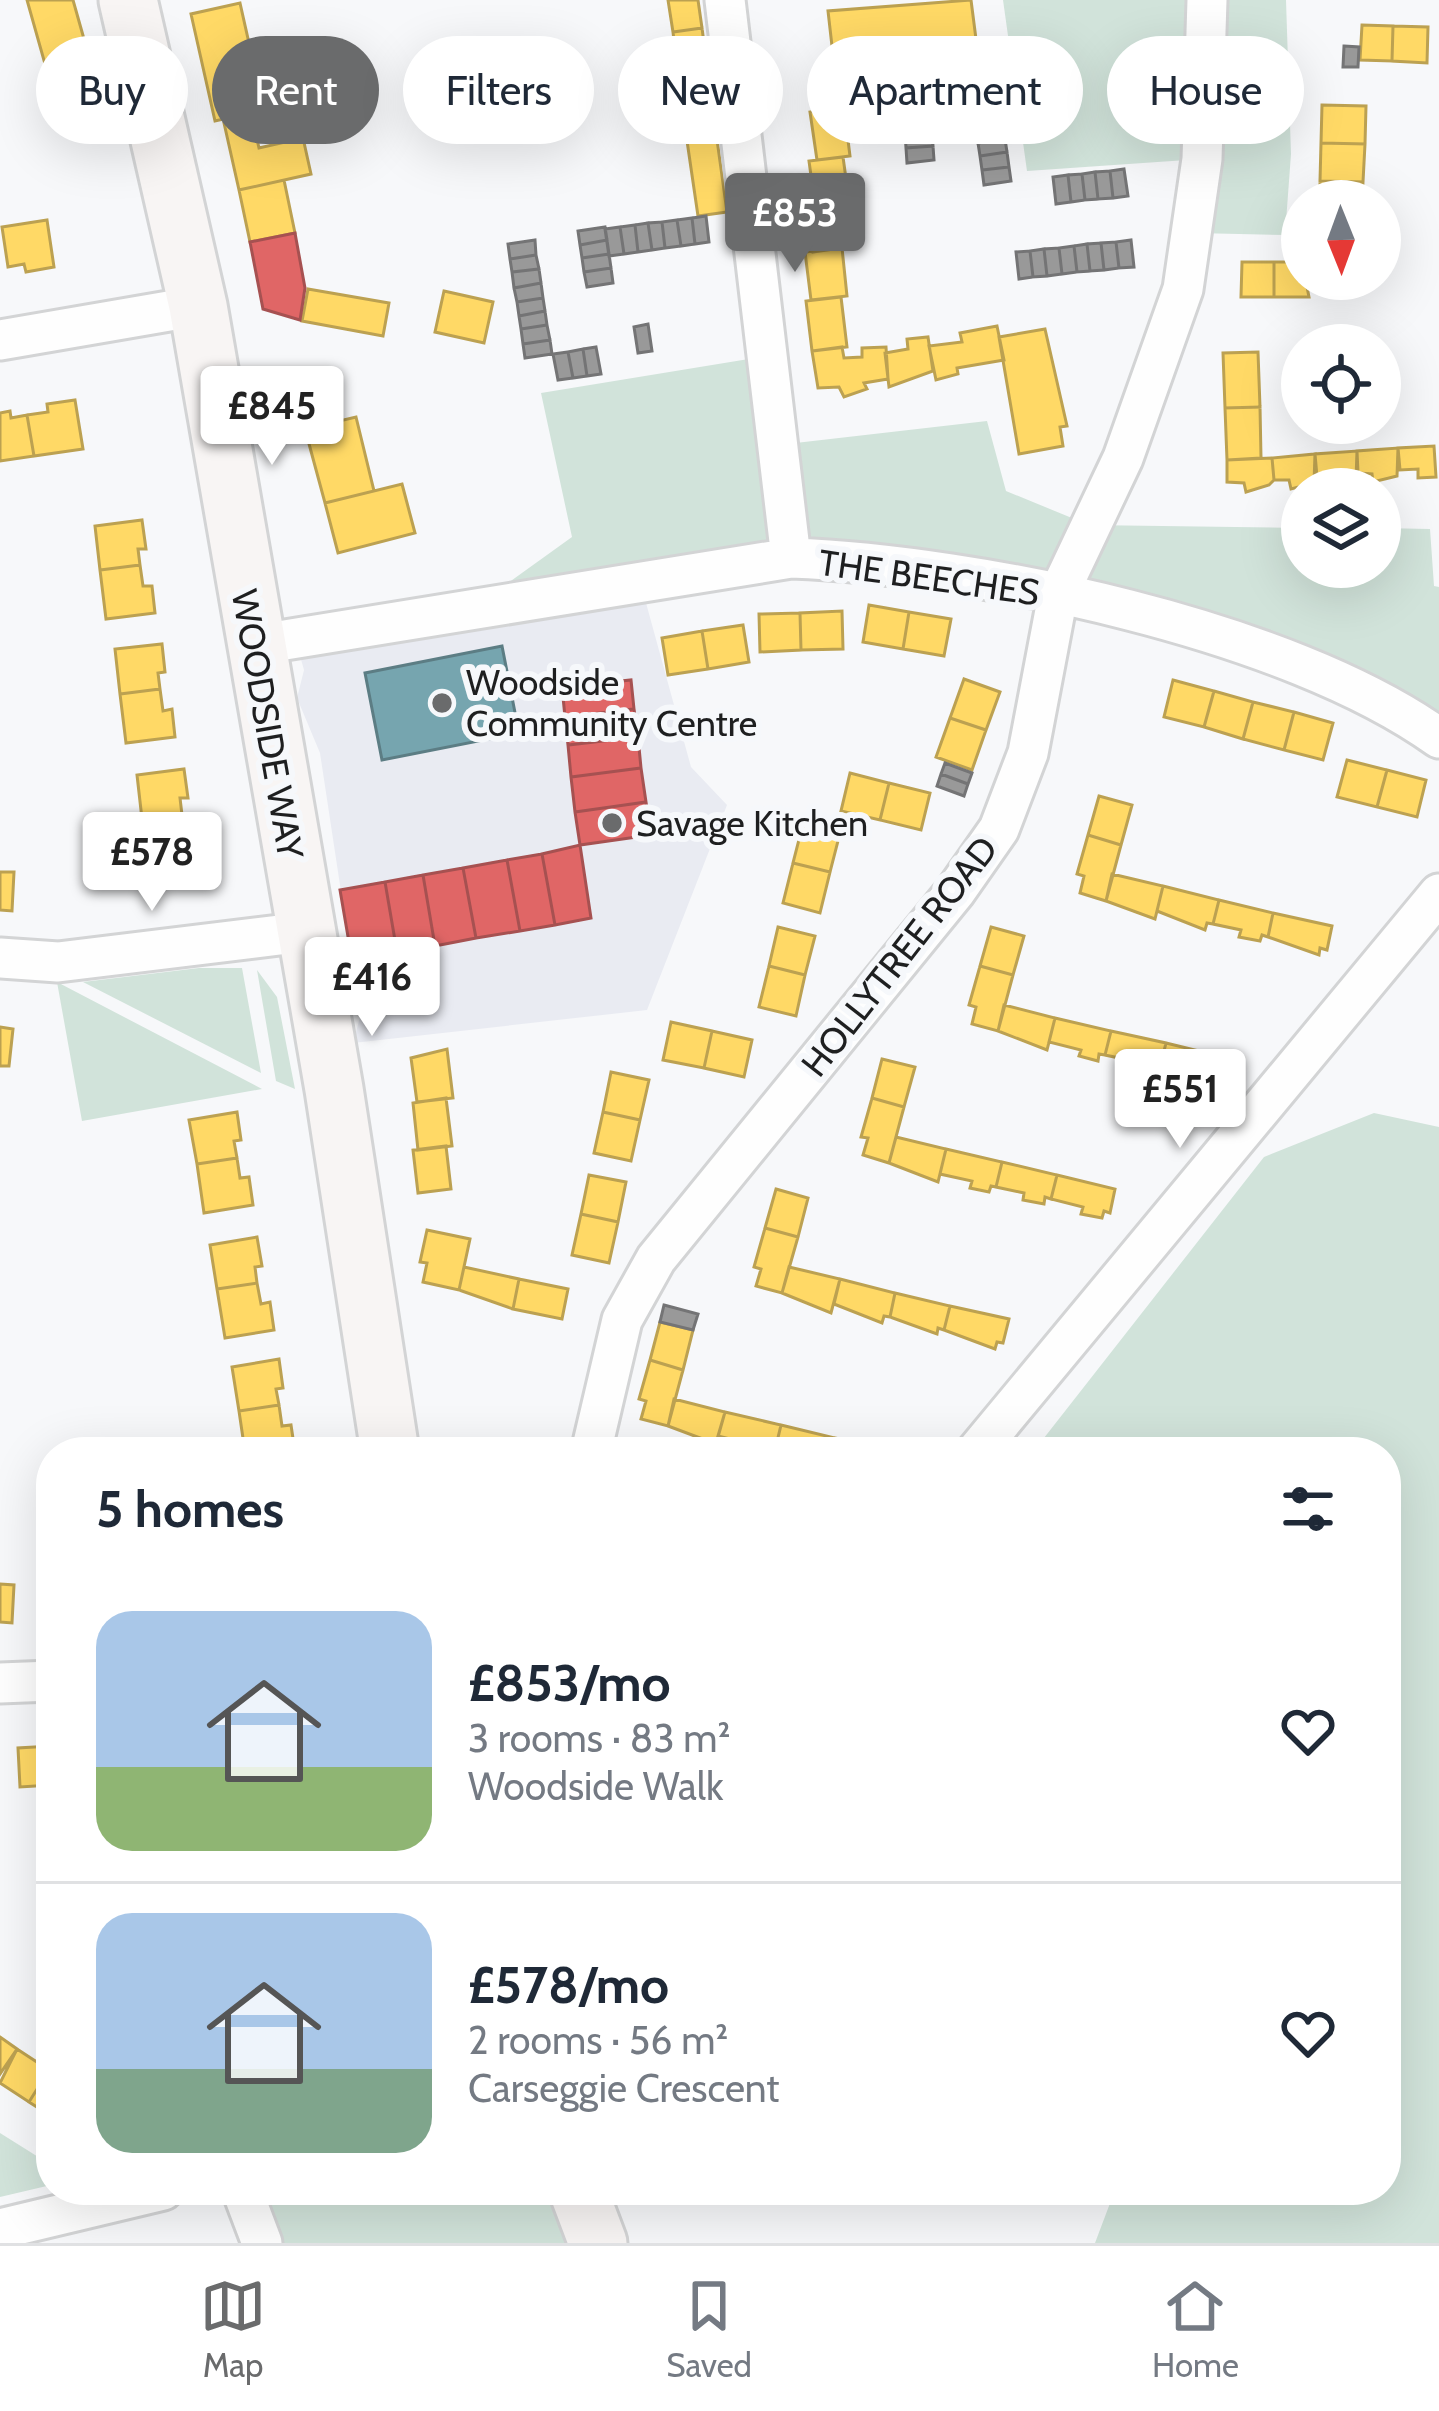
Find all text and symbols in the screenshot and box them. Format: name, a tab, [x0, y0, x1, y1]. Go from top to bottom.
chip: Buy	[36, 36, 188, 144]
chip: Rent	[212, 36, 379, 144]
chip: Filters	[403, 36, 594, 144]
chip: New	[618, 36, 783, 144]
chip: Apartment	[807, 36, 1083, 144]
chip: House	[1107, 36, 1304, 144]
pin: £853	[724, 173, 866, 275]
north arrow	[1281, 180, 1401, 300]
map controls	[1281, 180, 1401, 588]
text: £853	[752, 188, 838, 236]
button: locate	[1281, 324, 1401, 444]
pin: £845	[201, 366, 343, 468]
text: £845	[228, 381, 317, 429]
button: layers	[1281, 468, 1401, 588]
street label: THE BEECHES	[816, 540, 1042, 614]
street label: WOODSIDE WAY	[223, 586, 313, 863]
place label: Woodside Community Centre	[466, 660, 757, 745]
marker: Woodside Community Centre	[429, 690, 455, 716]
place label: Savage Kitchen	[636, 801, 868, 845]
marker: Savage Kitchen	[599, 810, 625, 836]
pin: £578	[81, 812, 223, 914]
text: £578	[110, 827, 194, 875]
street label: HOLLYTREE ROAD	[792, 827, 1006, 1085]
pin: £416	[301, 937, 443, 1039]
text: £416	[332, 952, 412, 1000]
pin: £551	[1109, 1049, 1251, 1151]
text: £551	[1142, 1064, 1218, 1112]
icon: filters	[1275, 1476, 1341, 1542]
text: 5 homes	[96, 1478, 284, 1540]
text: £853/mo	[468, 1652, 671, 1714]
icon: home	[192, 1659, 336, 1803]
icon: heart	[1275, 1698, 1341, 1764]
text: 3 rooms · 83 m²	[468, 1714, 730, 1762]
text: Woodside Walk	[468, 1762, 723, 1810]
text: £578/mo	[468, 1954, 669, 2016]
icon: home	[192, 1961, 336, 2105]
icon: heart	[1275, 2000, 1341, 2066]
text: 2 rooms · 56 m²	[468, 2016, 728, 2064]
text: Carseggie Crescent	[468, 2064, 780, 2112]
tab: Map	[200, 2273, 266, 2385]
tab: Saved	[666, 2273, 752, 2385]
tab: Home	[1152, 2273, 1239, 2385]

